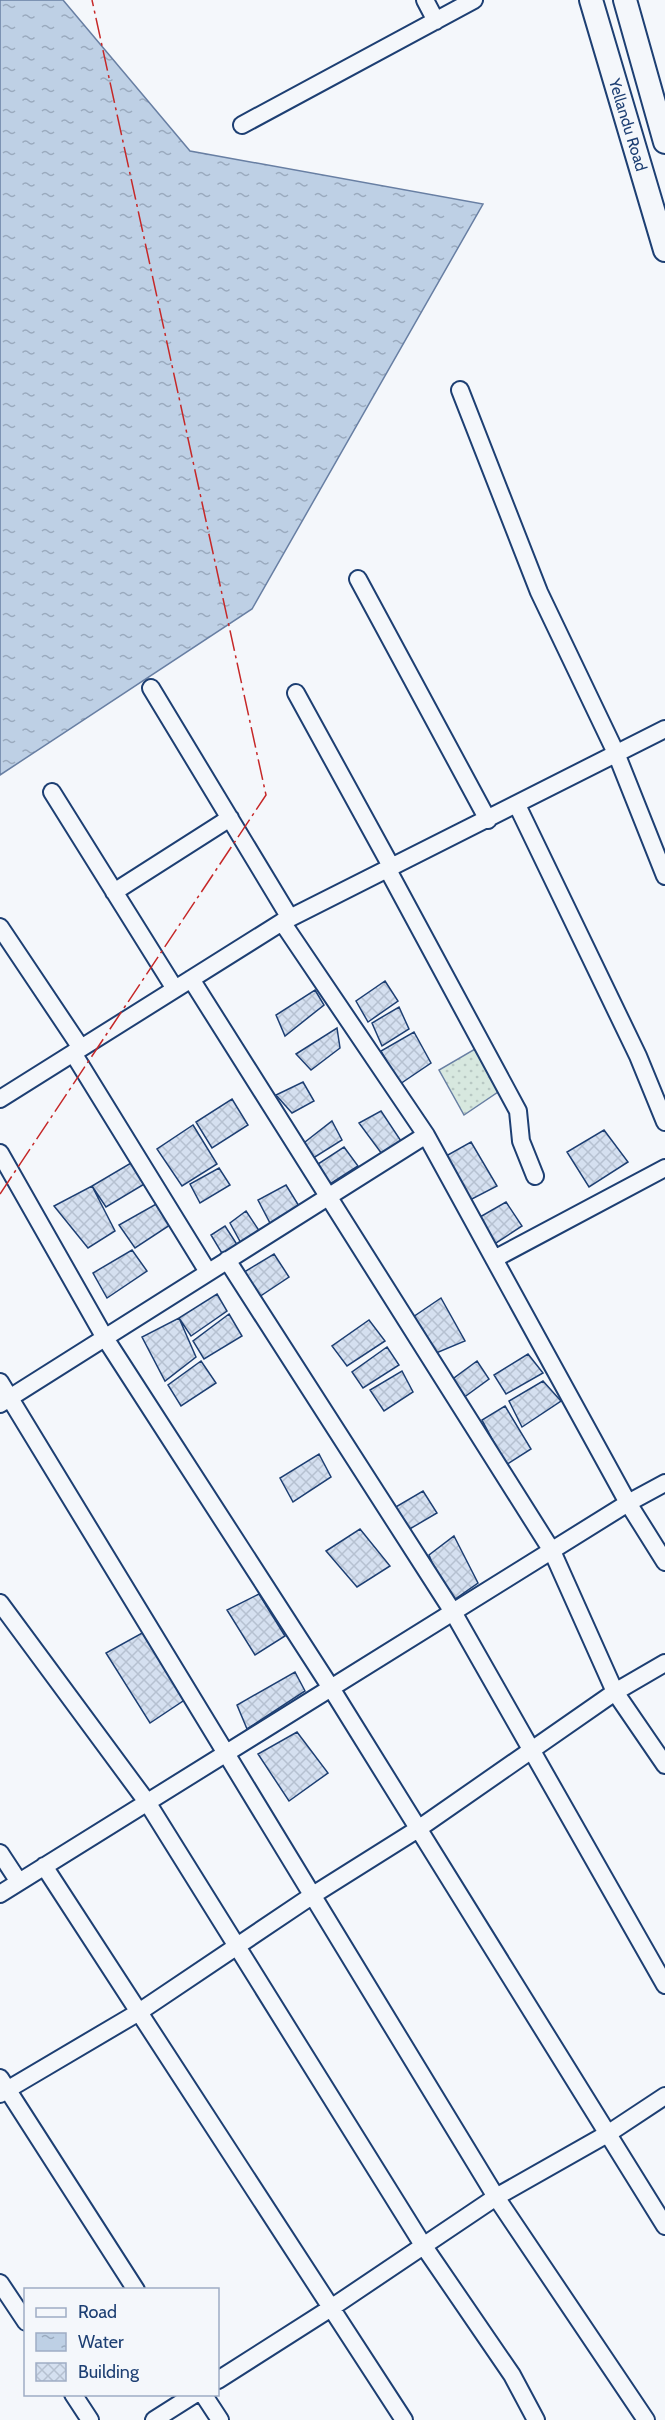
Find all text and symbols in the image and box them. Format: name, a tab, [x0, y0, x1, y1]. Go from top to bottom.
street label: Yellandu Road	[605, 76, 651, 174]
legend	[24, 2288, 219, 2396]
text: Road	[78, 2301, 117, 2323]
text: Water	[78, 2331, 124, 2353]
text: Building	[78, 2361, 140, 2383]

